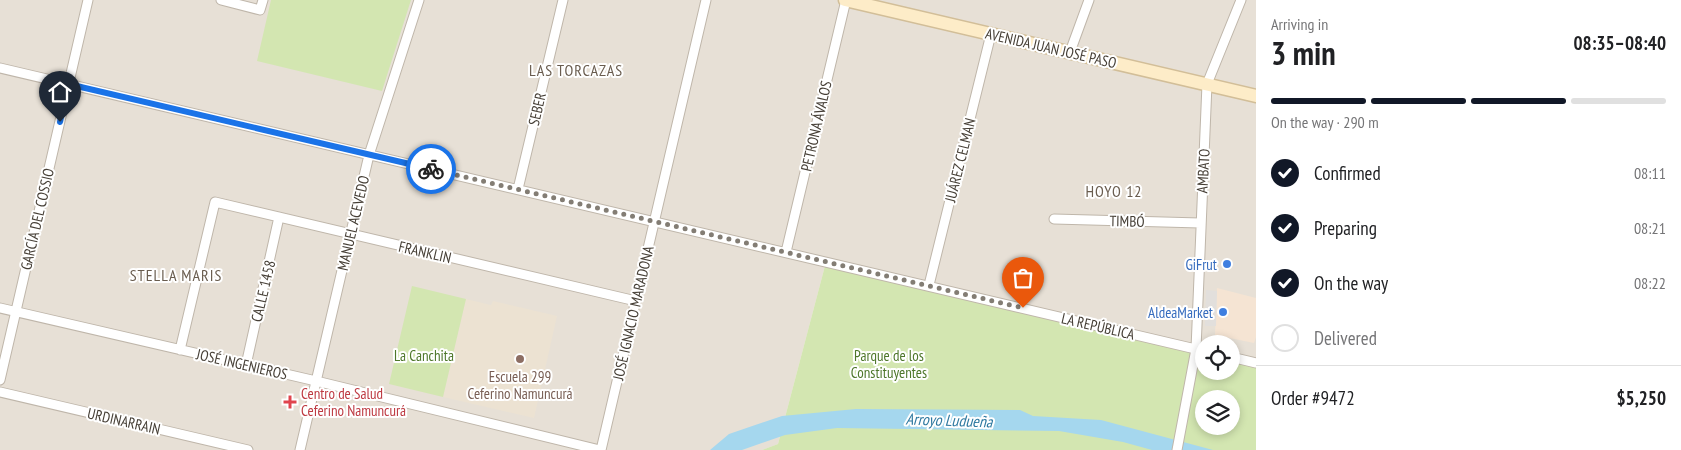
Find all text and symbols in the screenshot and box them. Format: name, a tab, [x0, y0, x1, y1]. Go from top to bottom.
text: Arriving in	[1271, 14, 1328, 34]
street label: AVENIDA JUAN JOSÉ PASO	[983, 24, 1119, 72]
text: 08:35–08:40	[1573, 31, 1666, 55]
text: 3 min	[1271, 32, 1336, 74]
district label: LAS TORCAZAS	[529, 60, 623, 80]
pin	[39, 71, 81, 122]
icon: home	[46, 78, 74, 106]
street label: PETRONA ÁVALOS	[796, 79, 836, 173]
street label: SEBER	[524, 91, 550, 127]
text: On the way · 290 m	[1271, 112, 1379, 132]
street label: JUÁREZ CELMAN	[940, 116, 980, 205]
courier	[406, 144, 456, 194]
street label: AMBATO	[1192, 148, 1214, 194]
icon: bike	[417, 155, 445, 183]
icon: check	[1271, 159, 1299, 187]
text: Confirmed	[1314, 161, 1381, 185]
text: 08:11	[1634, 163, 1666, 183]
street label: GARCÍA DEL COSSIO	[16, 166, 58, 272]
street label: MANUEL ACEVEDO	[333, 174, 373, 272]
district label: HOYO 12	[1085, 181, 1143, 201]
street label: TIMBÓ	[1109, 211, 1145, 231]
icon: check	[1271, 214, 1299, 242]
text: Preparing	[1314, 216, 1377, 240]
text: 08:21	[1634, 218, 1666, 238]
street label: FRANKLIN	[397, 237, 453, 267]
street label: JOSÉ IGNACIO MARADONA	[608, 243, 658, 383]
place label: GiFrut	[1185, 255, 1217, 274]
pin	[1002, 257, 1044, 308]
street label: CALLE 1458	[247, 258, 279, 324]
marker: GiFrut	[1221, 258, 1233, 270]
icon: bag	[1009, 264, 1037, 292]
district label: STELLA MARIS	[130, 265, 222, 285]
icon: check	[1271, 269, 1299, 297]
text: On the way	[1314, 271, 1388, 295]
text: 08:22	[1634, 273, 1666, 293]
place label: AldeaMarket	[1148, 303, 1213, 322]
marker: AldeaMarket	[1217, 306, 1229, 318]
street label: LA REPÚBLICA	[1059, 308, 1137, 344]
text: Delivered	[1314, 326, 1377, 350]
map controls	[1195, 335, 1240, 435]
button: locate	[1195, 335, 1240, 380]
street label: JOSÉ INGENIEROS	[194, 344, 289, 384]
park label: La Canchita	[394, 346, 454, 365]
park label: Parque de los Constituyentes	[851, 346, 927, 382]
marker: Escuela 299 Ceferino Namuncurá	[514, 353, 526, 365]
place label: Escuela 299 Ceferino Namuncurá	[467, 367, 573, 403]
place label: Centro de Salud Ceferino Namuncurá	[301, 384, 406, 420]
text: Order #9472	[1271, 386, 1355, 410]
text: $5,250	[1616, 386, 1666, 410]
button: layers	[1195, 390, 1240, 435]
marker: Centro de Salud Ceferino Namuncurá	[283, 395, 297, 409]
street label: URDINARRAIN	[86, 403, 162, 439]
water label: Arroyo Ludueña	[905, 408, 994, 432]

